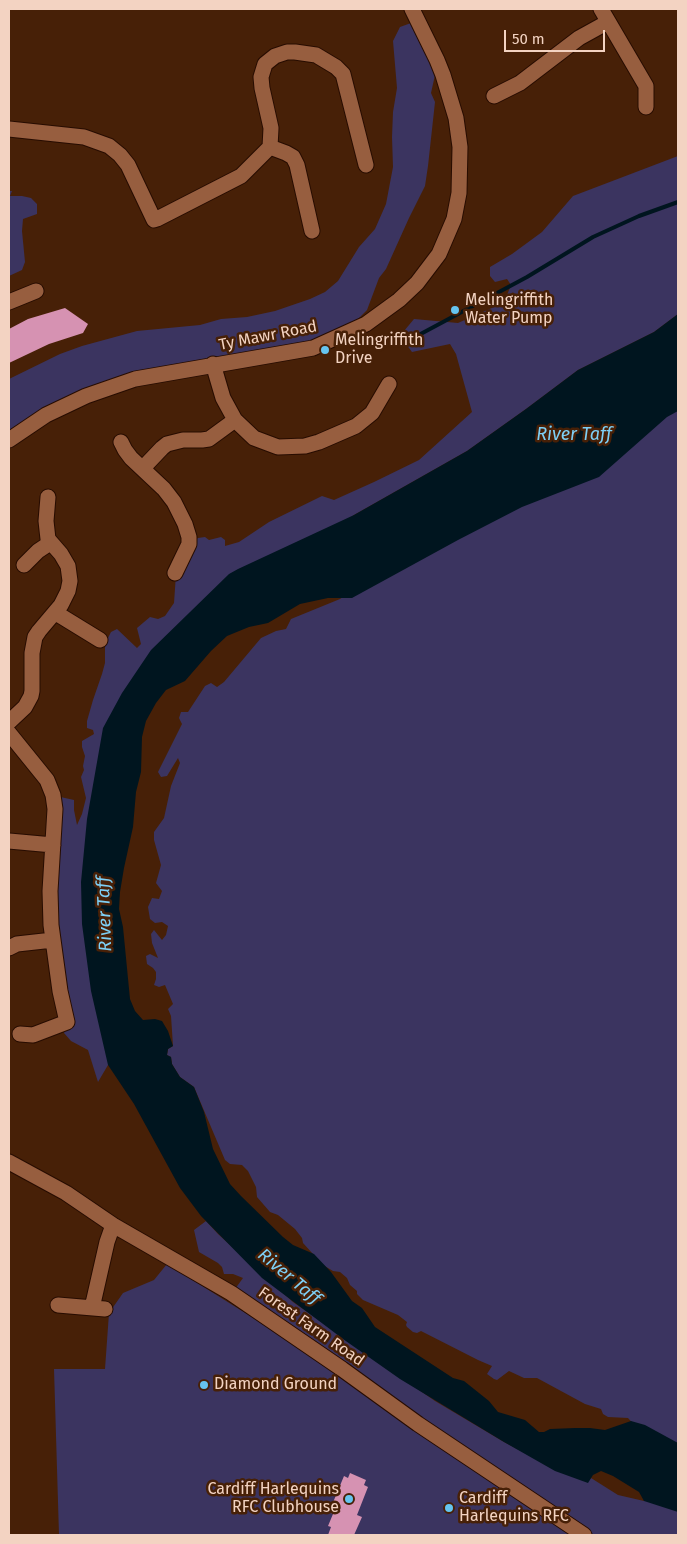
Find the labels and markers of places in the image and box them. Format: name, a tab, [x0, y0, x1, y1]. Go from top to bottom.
place label: Melingriffith Water Pump	[465, 291, 553, 329]
marker: Melingriffith Water Pump	[449, 304, 461, 316]
place label: Melingriffith Drive	[335, 331, 423, 369]
marker: Melingriffith Drive	[319, 344, 331, 356]
place label: Diamond Ground	[214, 1375, 337, 1395]
marker: Diamond Ground	[198, 1379, 210, 1391]
place label: Cardiff Harlequins RFC Clubhouse	[207, 1480, 339, 1518]
place label: Cardiff Harlequins RFC	[459, 1489, 569, 1527]
marker: Cardiff Harlequins RFC Clubhouse	[343, 1493, 355, 1505]
marker: Cardiff Harlequins RFC	[443, 1502, 455, 1514]

